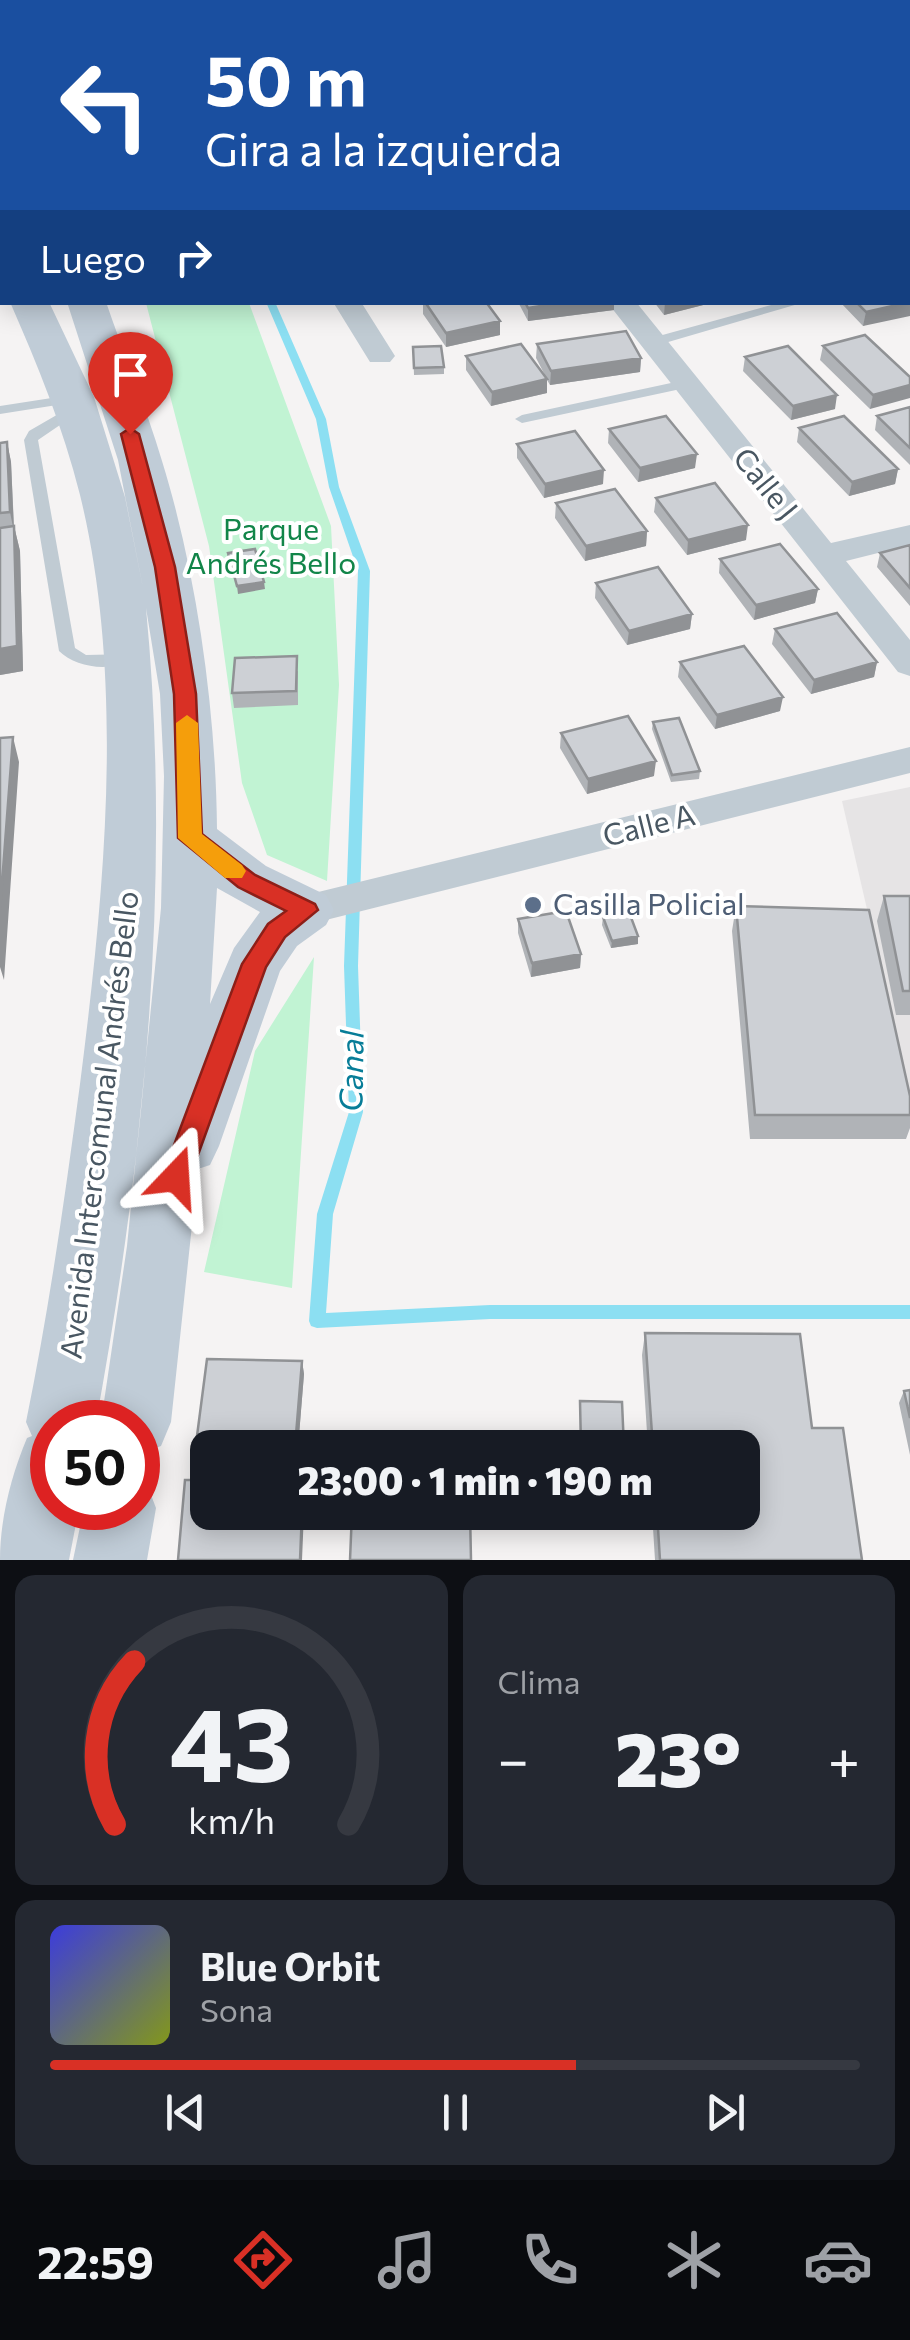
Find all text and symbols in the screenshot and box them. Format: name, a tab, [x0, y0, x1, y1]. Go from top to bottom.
text: 50 m	[205, 35, 367, 120]
icon: left	[40, 40, 170, 170]
text: Gira a la izquierda	[205, 120, 562, 175]
icon: right	[166, 230, 221, 285]
text: Luego	[40, 234, 146, 281]
pin	[88, 332, 173, 435]
icon: arrive	[103, 347, 158, 402]
street label: Calle J	[727, 439, 807, 526]
park label: Parque Andrés Bello	[186, 509, 356, 580]
street label: Calle A	[598, 794, 698, 853]
place label: Casilla Policial	[553, 884, 745, 921]
street label: Avenida Intercomunal Andrés Bello	[50, 889, 145, 1361]
marker: Casilla Policial	[522, 894, 544, 916]
water label: Canal	[329, 1029, 371, 1112]
position arrow	[124, 1125, 228, 1229]
speed limit sign: 50	[30, 1400, 160, 1530]
text: 23:00 · 1 min · 190 m	[298, 1456, 652, 1503]
text: Clima	[498, 1661, 580, 1701]
text: 43	[169, 1676, 293, 1803]
text: 23°	[615, 1711, 741, 1802]
text: −	[498, 1724, 529, 1791]
text: +	[828, 1724, 860, 1791]
text: km/h	[188, 1798, 275, 1841]
text: Blue Orbit	[200, 1942, 380, 1989]
text: Sona	[200, 1989, 273, 2029]
icon: previous	[158, 2085, 213, 2140]
icon: pause	[428, 2085, 483, 2140]
icon: next	[698, 2085, 753, 2140]
icon: directions	[228, 2225, 298, 2295]
icon: music	[372, 2225, 442, 2295]
icon: phone	[515, 2225, 585, 2295]
icon: climate	[659, 2225, 729, 2295]
icon: car	[803, 2225, 873, 2295]
text: 22:59	[37, 2233, 154, 2288]

